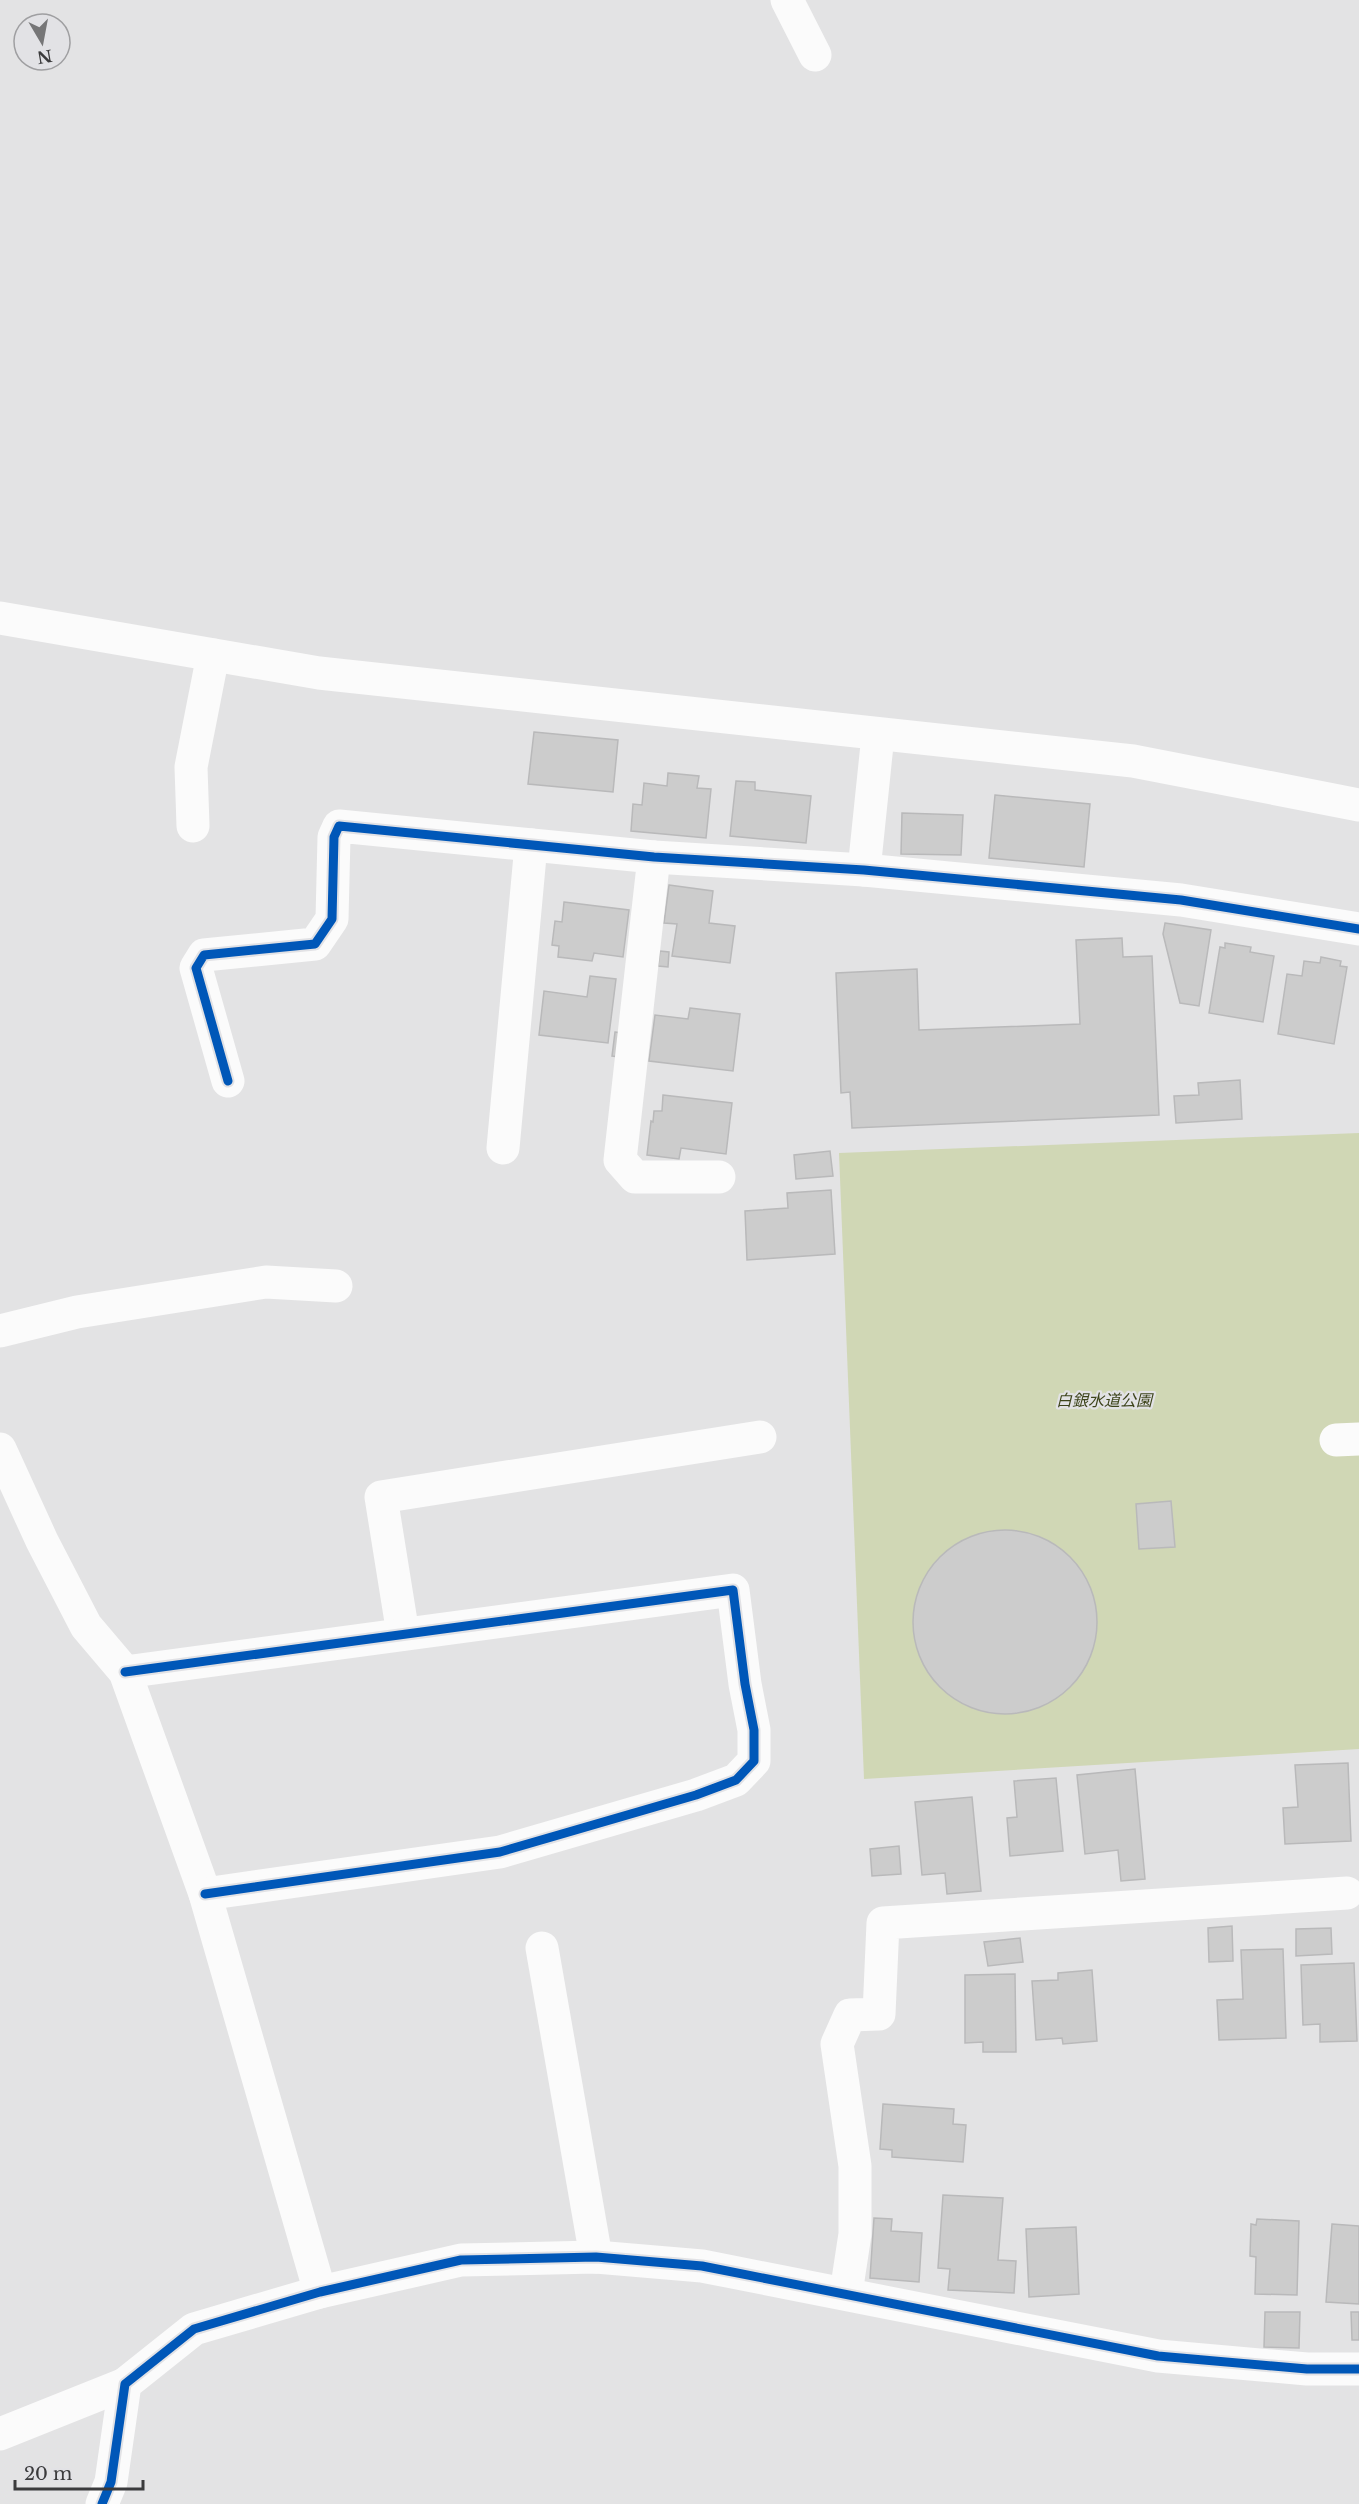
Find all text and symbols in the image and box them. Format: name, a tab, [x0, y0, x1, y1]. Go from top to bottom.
north arrow	[12, 12, 72, 72]
text: N	[35, 46, 54, 68]
park label: 白銀水道公園	[1056, 1390, 1154, 1410]
scale bar	[15, 2453, 142, 2491]
text: 20 m	[24, 2463, 72, 2485]

